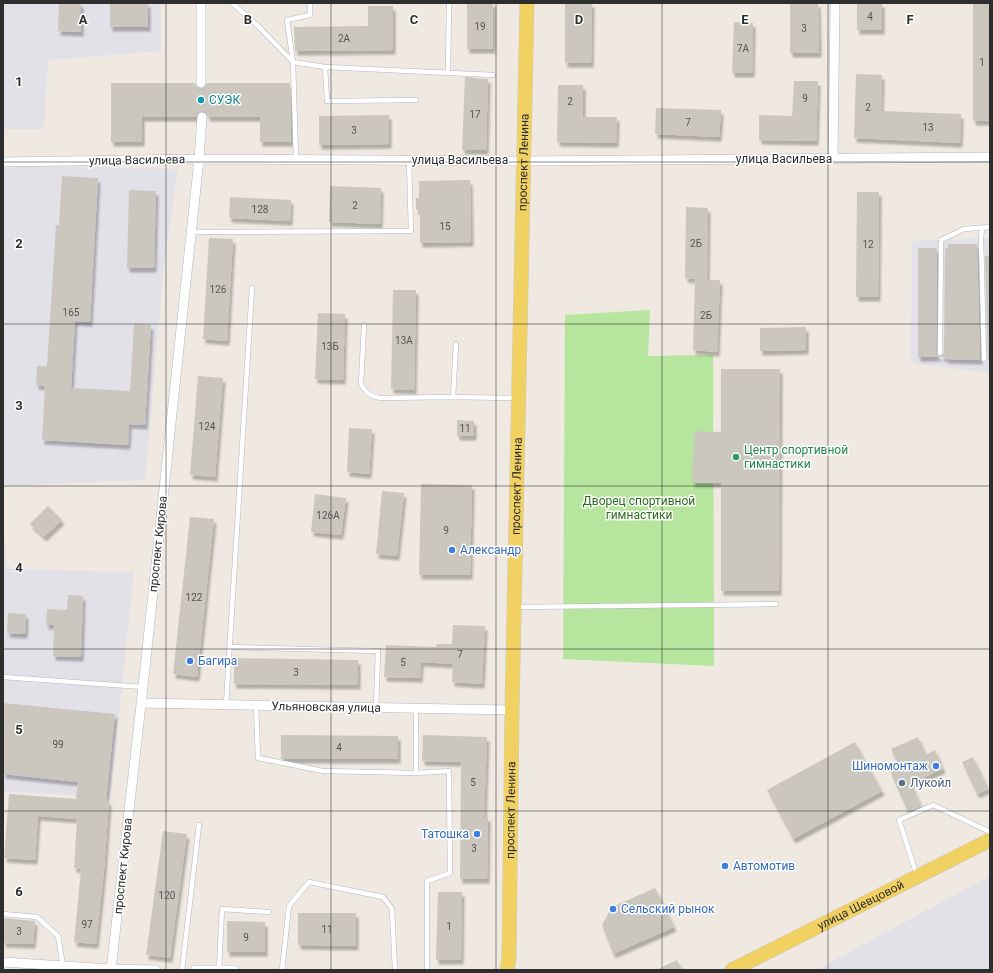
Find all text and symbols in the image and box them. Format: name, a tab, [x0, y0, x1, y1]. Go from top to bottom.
house number: 4	[867, 11, 873, 22]
text: A	[79, 12, 88, 27]
text: B	[244, 12, 252, 27]
text: C	[410, 12, 419, 27]
text: D	[575, 12, 583, 27]
text: E	[741, 12, 749, 27]
text: F	[906, 12, 914, 27]
house number: 19	[474, 21, 486, 32]
house number: 3	[801, 23, 807, 34]
house number: 2А	[338, 33, 351, 44]
house number: 7А	[737, 43, 750, 54]
house number: 1	[979, 57, 985, 68]
text: 1	[15, 74, 23, 89]
place label: СУЭК	[209, 93, 240, 107]
house number: 9	[802, 93, 808, 104]
marker: СУЭК	[196, 95, 206, 105]
house number: 2	[567, 96, 573, 107]
house number: 2	[865, 102, 871, 113]
house number: 17	[469, 109, 481, 120]
street label: проспект Ленина	[516, 113, 532, 211]
house number: 7	[685, 117, 691, 128]
house number: 13	[922, 122, 934, 133]
house number: 3	[351, 125, 357, 136]
street label: улица Васильева	[89, 152, 185, 168]
street label: улица Васильева	[736, 152, 832, 166]
street label: улица Васильева	[412, 153, 508, 167]
house number: 2	[352, 200, 358, 211]
house number: 128	[252, 204, 269, 215]
house number: 15	[439, 221, 451, 232]
text: 2	[15, 236, 23, 251]
house number: 2Б	[690, 238, 702, 249]
house number: 12	[862, 239, 874, 250]
house number: 126	[210, 284, 227, 295]
house number: 165	[63, 307, 80, 318]
house number: 2Б	[700, 310, 712, 321]
house number: 13А	[395, 335, 413, 346]
house number: 13Б	[321, 341, 339, 352]
text: 3	[15, 398, 23, 413]
house number: 124	[199, 421, 216, 432]
house number: 11	[459, 423, 471, 434]
street label: проспект Ленина	[509, 437, 525, 535]
place label: Центр спортивной гимнастики	[744, 443, 848, 471]
marker: Центр спортивной гимнастики	[731, 452, 741, 462]
park label: Дворец спортивной гимнастики	[583, 494, 695, 522]
street label: проспект Кирова	[146, 495, 170, 593]
house number: 126А	[316, 510, 340, 521]
house number: 9	[443, 525, 449, 536]
place label: Александр	[460, 543, 522, 557]
marker: Александр	[447, 545, 457, 555]
text: 4	[15, 560, 23, 575]
house number: 122	[186, 592, 203, 603]
house number: 7	[457, 649, 463, 660]
place label: Багира	[198, 654, 237, 668]
marker: Багира	[185, 656, 195, 666]
house number: 5	[400, 657, 406, 668]
house number: 3	[293, 667, 299, 678]
street label: Ульяновская улица	[271, 699, 381, 715]
text: 5	[15, 722, 23, 737]
house number: 99	[52, 739, 64, 750]
house number: 4	[336, 742, 342, 753]
place label: Шиномонтаж	[852, 759, 929, 773]
street label: проспект Ленина	[503, 761, 518, 859]
marker: Шиномонтаж	[931, 761, 941, 771]
place label: Лукойл	[910, 776, 951, 790]
house number: 5	[470, 777, 476, 788]
marker: Лукойл	[897, 778, 907, 788]
street label: проспект Кирова	[111, 817, 135, 915]
place label: Татошка	[421, 827, 469, 841]
marker: Татошка	[472, 829, 482, 839]
house number: 3	[471, 843, 477, 854]
place label: Автомотив	[733, 859, 795, 873]
marker: Автомотив	[720, 861, 730, 871]
street label: улица Шевцовой	[815, 878, 906, 933]
text: 6	[15, 884, 23, 899]
house number: 120	[159, 890, 176, 901]
place label: Сельский рынок	[621, 902, 715, 916]
marker: Сельский рынок	[608, 904, 618, 914]
house number: 97	[81, 919, 93, 930]
house number: 1	[446, 921, 452, 932]
house number: 11	[321, 924, 333, 935]
house number: 3	[16, 926, 22, 937]
house number: 9	[243, 932, 249, 943]

